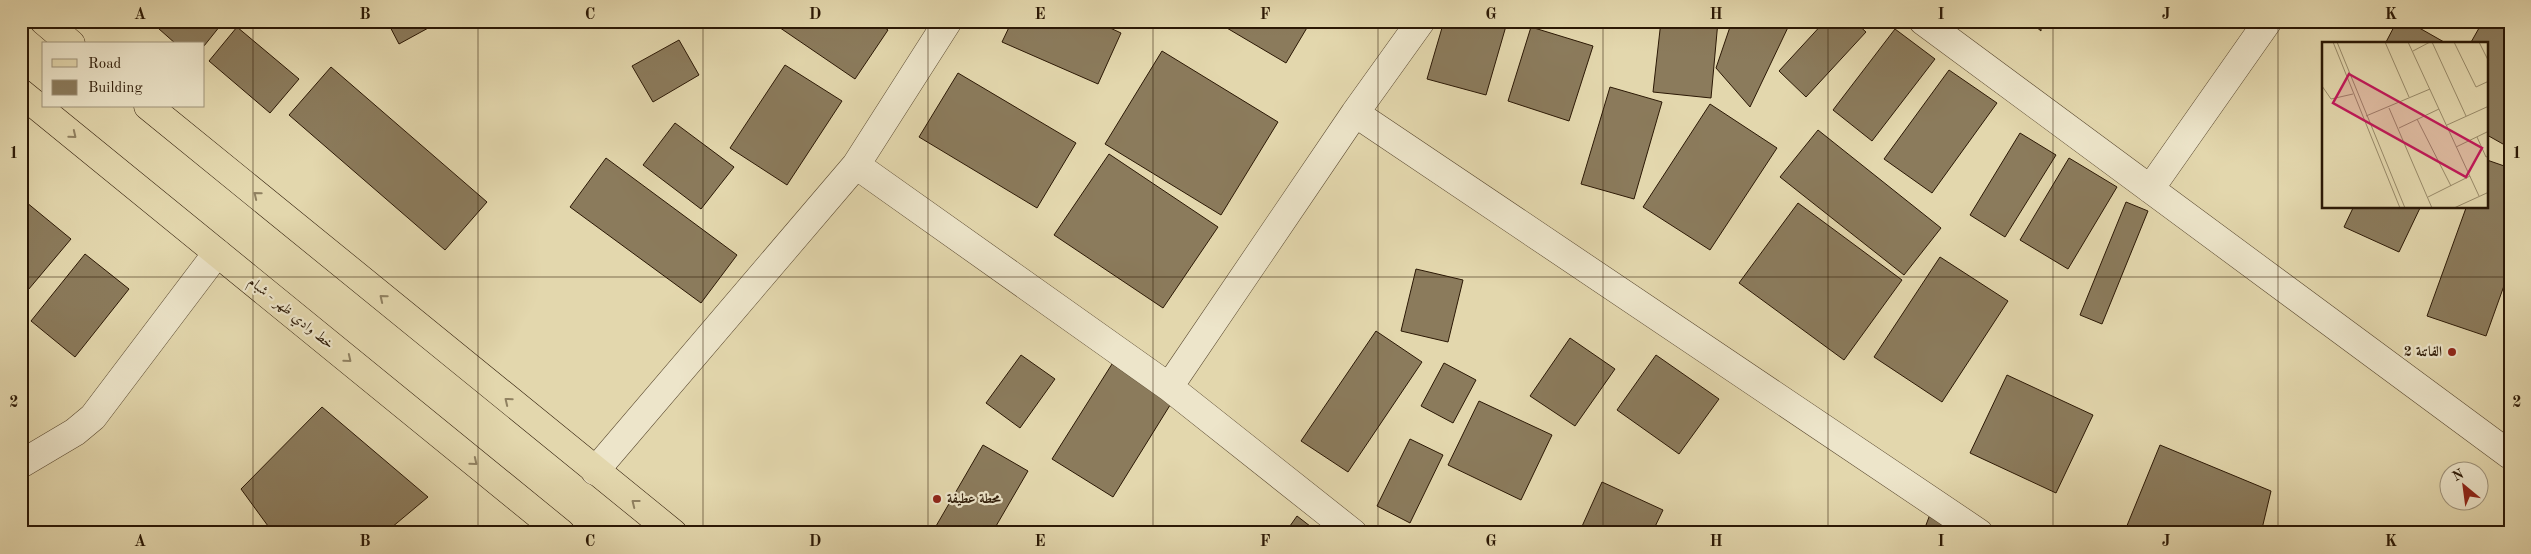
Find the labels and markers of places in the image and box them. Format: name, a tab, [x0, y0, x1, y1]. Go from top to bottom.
place label: الفاتنة 2	[2404, 345, 2442, 359]
marker: الفاتنة 2	[2446, 346, 2458, 358]
place label: محطة عطيفة	[947, 492, 1001, 506]
marker: محطة عطيفة	[931, 493, 943, 505]

